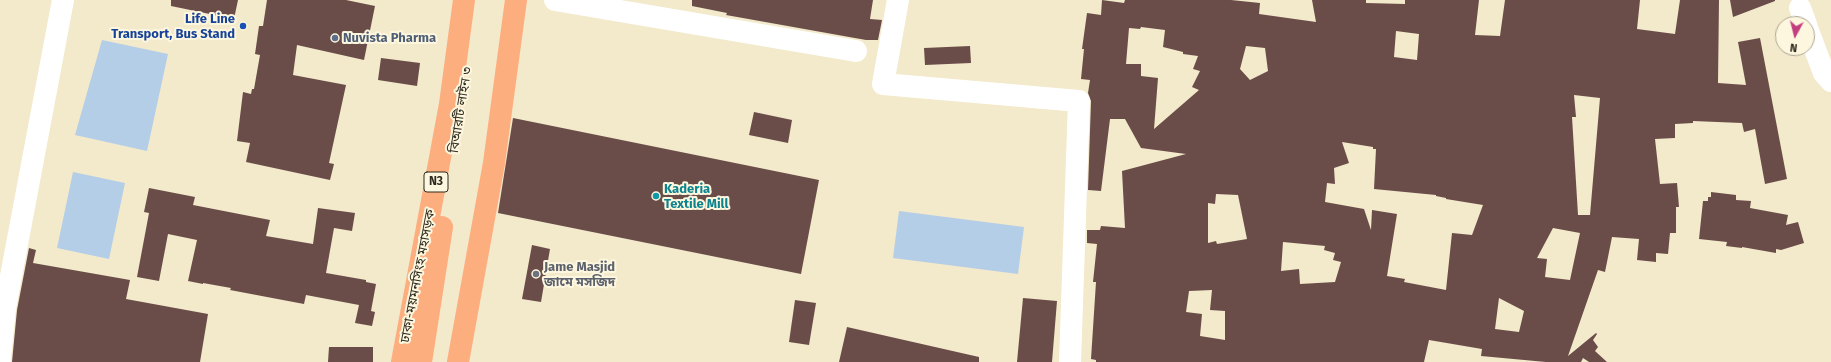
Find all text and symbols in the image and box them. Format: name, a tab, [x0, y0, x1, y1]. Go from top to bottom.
place label: Life Line Transport, Bus Stand	[111, 11, 235, 42]
north arrow	[1775, 16, 1815, 56]
marker: Life Line Transport, Bus Stand	[238, 21, 248, 31]
place label: Nuvista Pharma	[343, 30, 436, 46]
marker: Nuvista Pharma	[330, 33, 340, 43]
text: N	[1789, 41, 1798, 54]
street label: বিআরটি লাইন ৩	[446, 66, 476, 154]
road number: N3	[424, 172, 448, 192]
place label: Kaderia Textile Mill	[664, 181, 728, 212]
marker: Kaderia Textile Mill	[651, 191, 661, 201]
street label: ঢাকা-ময়মনসিংহ মহাসড়ক	[397, 208, 439, 344]
place label: Jame Masjid জামে মসজিদ	[544, 259, 615, 290]
marker: Jame Masjid জামে মসজিদ	[531, 269, 541, 279]

